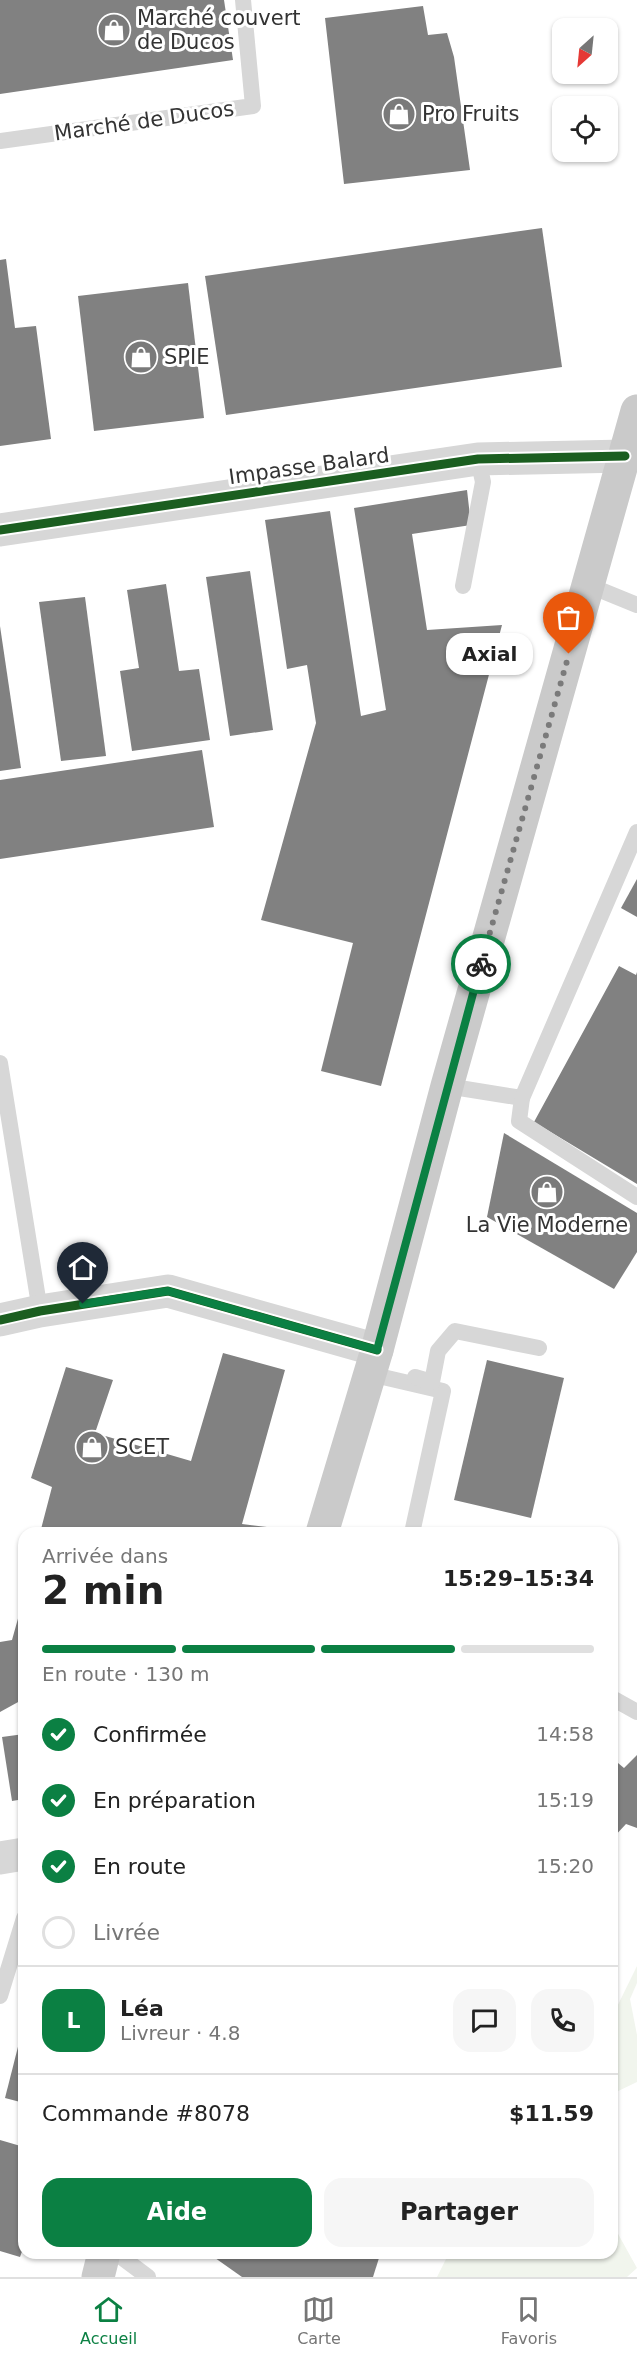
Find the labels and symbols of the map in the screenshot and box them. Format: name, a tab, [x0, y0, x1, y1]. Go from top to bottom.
place label: Marché couvert de Ducos	[137, 6, 301, 54]
shop icon: Marché couvert de Ducos	[96, 12, 132, 48]
north arrow	[552, 18, 618, 84]
street label: Marché de Ducos	[53, 96, 235, 146]
shop icon: Pro Fruits	[381, 96, 417, 132]
place label: Pro Fruits	[422, 102, 520, 126]
shop icon: SPIE	[123, 339, 159, 375]
place label: SPIE	[164, 345, 209, 369]
street label: Impasse Balard	[227, 443, 391, 489]
pin	[543, 592, 594, 654]
callout: Axial	[446, 633, 533, 675]
courier	[451, 934, 511, 994]
shop icon: La Vie Moderne	[529, 1174, 565, 1210]
place label: La Vie Moderne	[466, 1213, 628, 1237]
pin	[57, 1242, 108, 1304]
shop icon: SCET	[74, 1429, 110, 1465]
place label: SCET	[115, 1435, 169, 1459]

